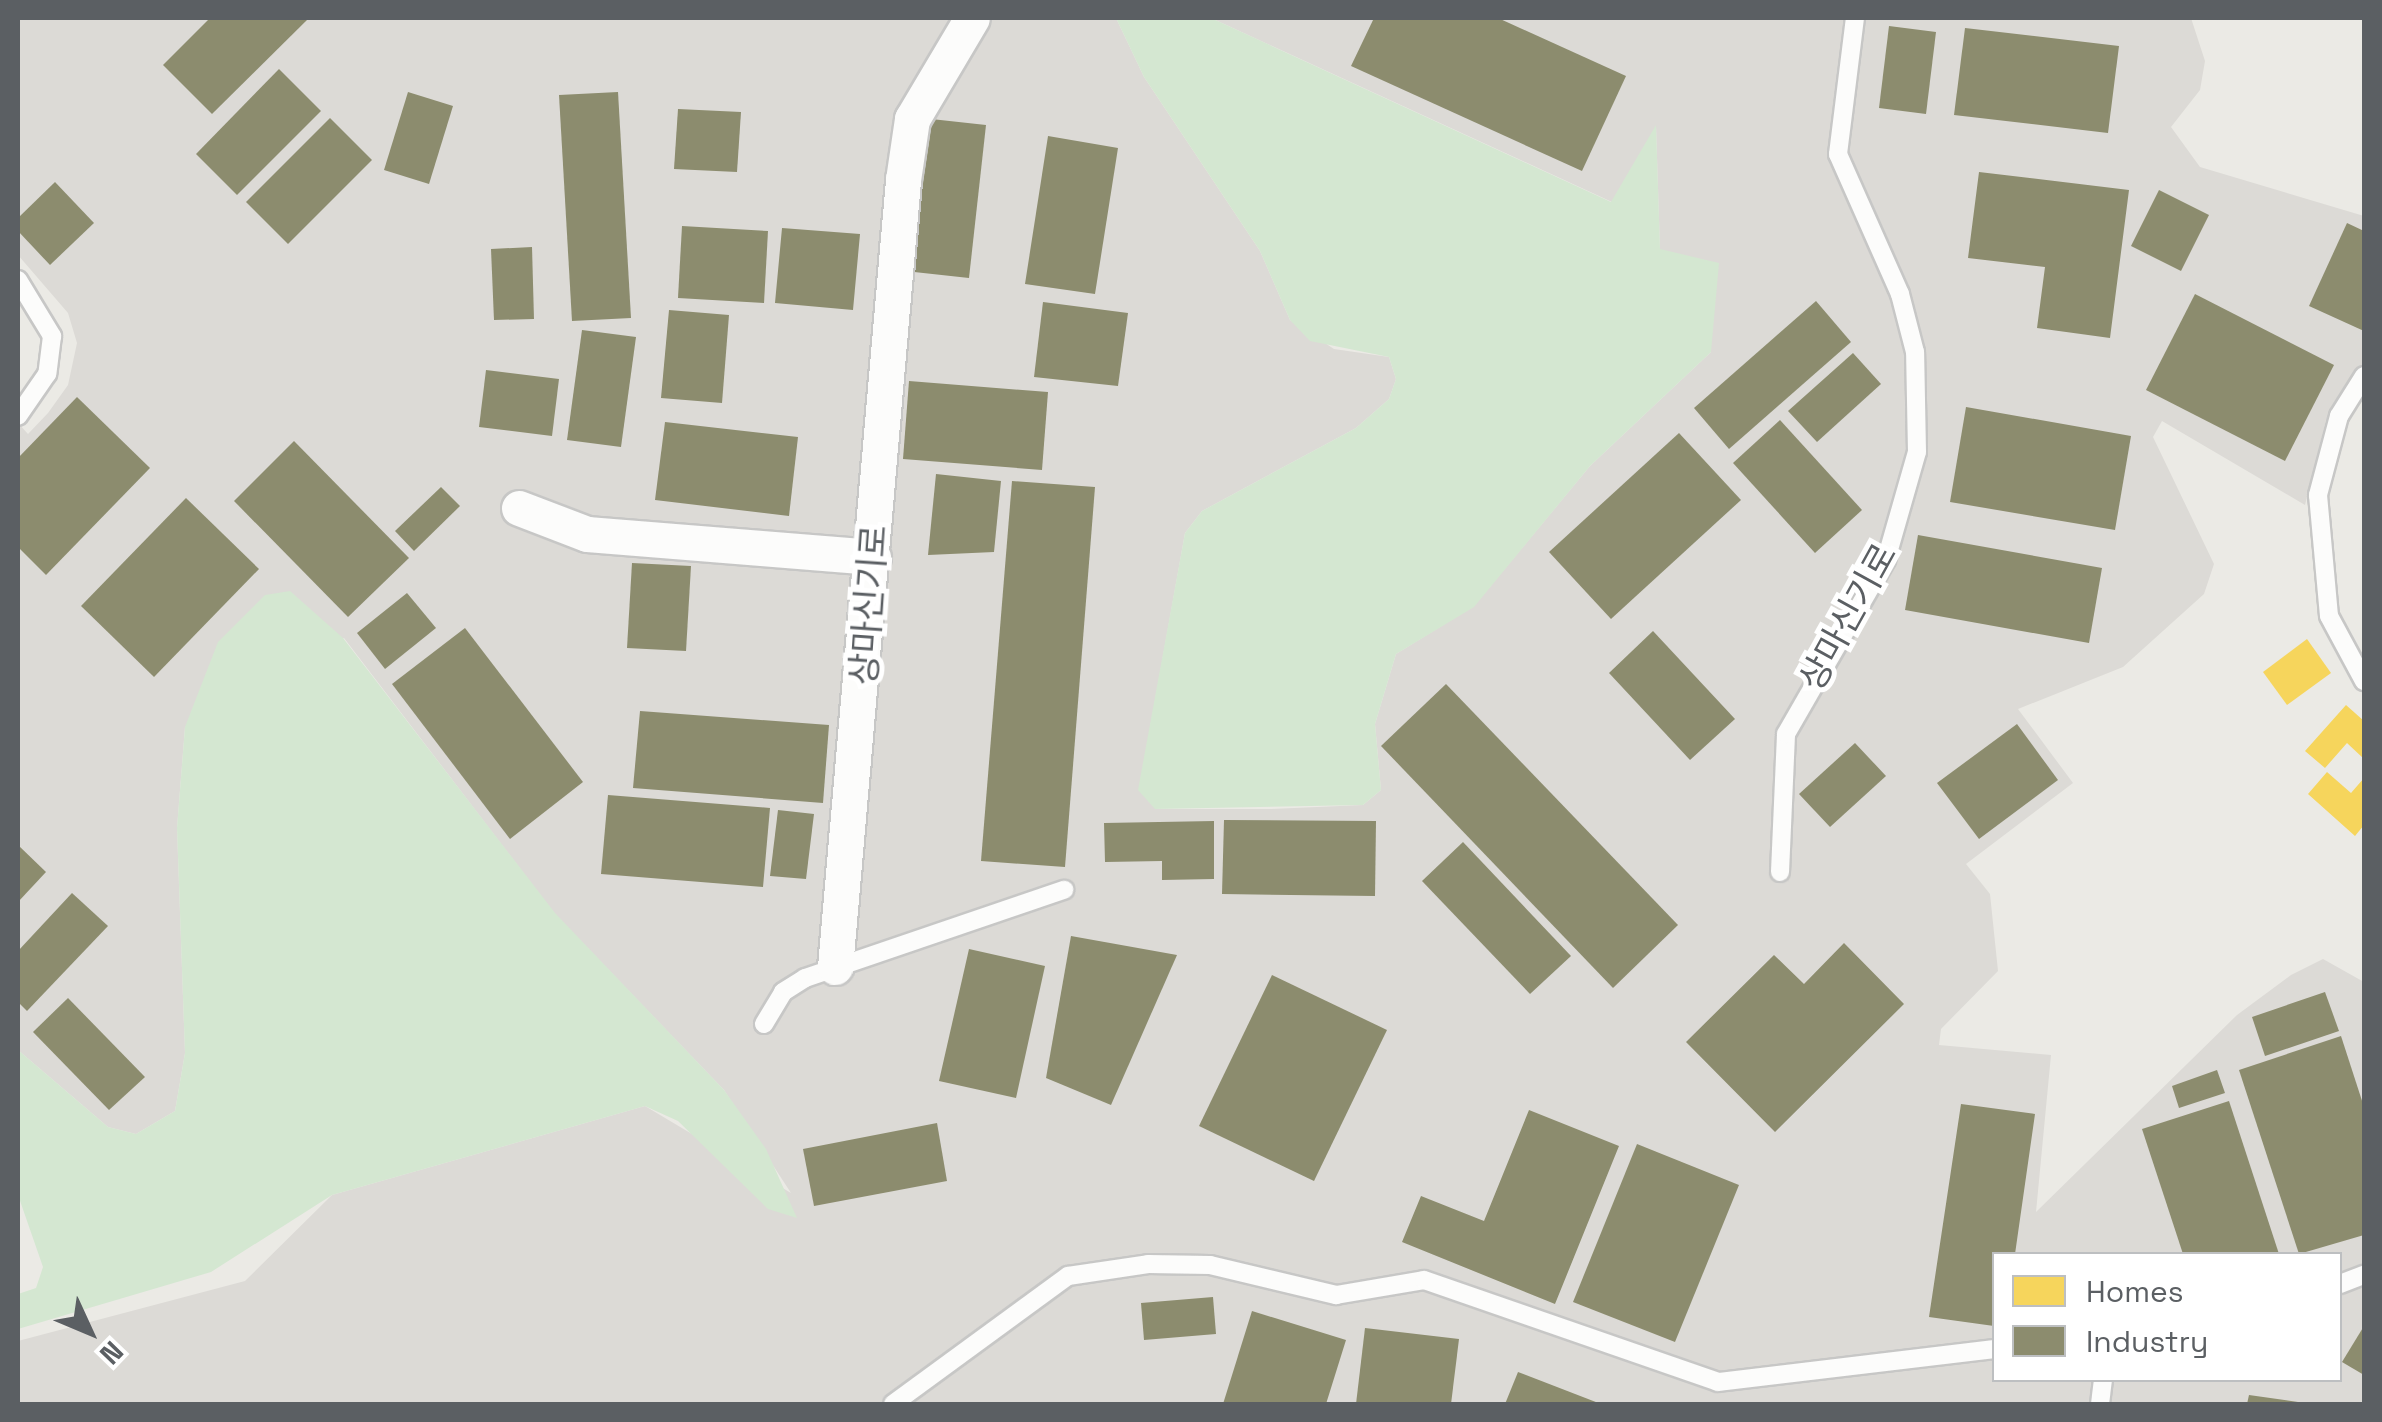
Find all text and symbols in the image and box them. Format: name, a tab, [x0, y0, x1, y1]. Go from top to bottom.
street label: 상마신기로	[842, 523, 896, 687]
street label: 상마신기로	[1791, 536, 1905, 698]
legend	[1992, 1252, 2342, 1382]
text: Homes	[2086, 1272, 2184, 1311]
north arrow	[40, 1282, 140, 1382]
text: Industry	[2086, 1322, 2208, 1361]
text: N	[92, 1334, 131, 1372]

